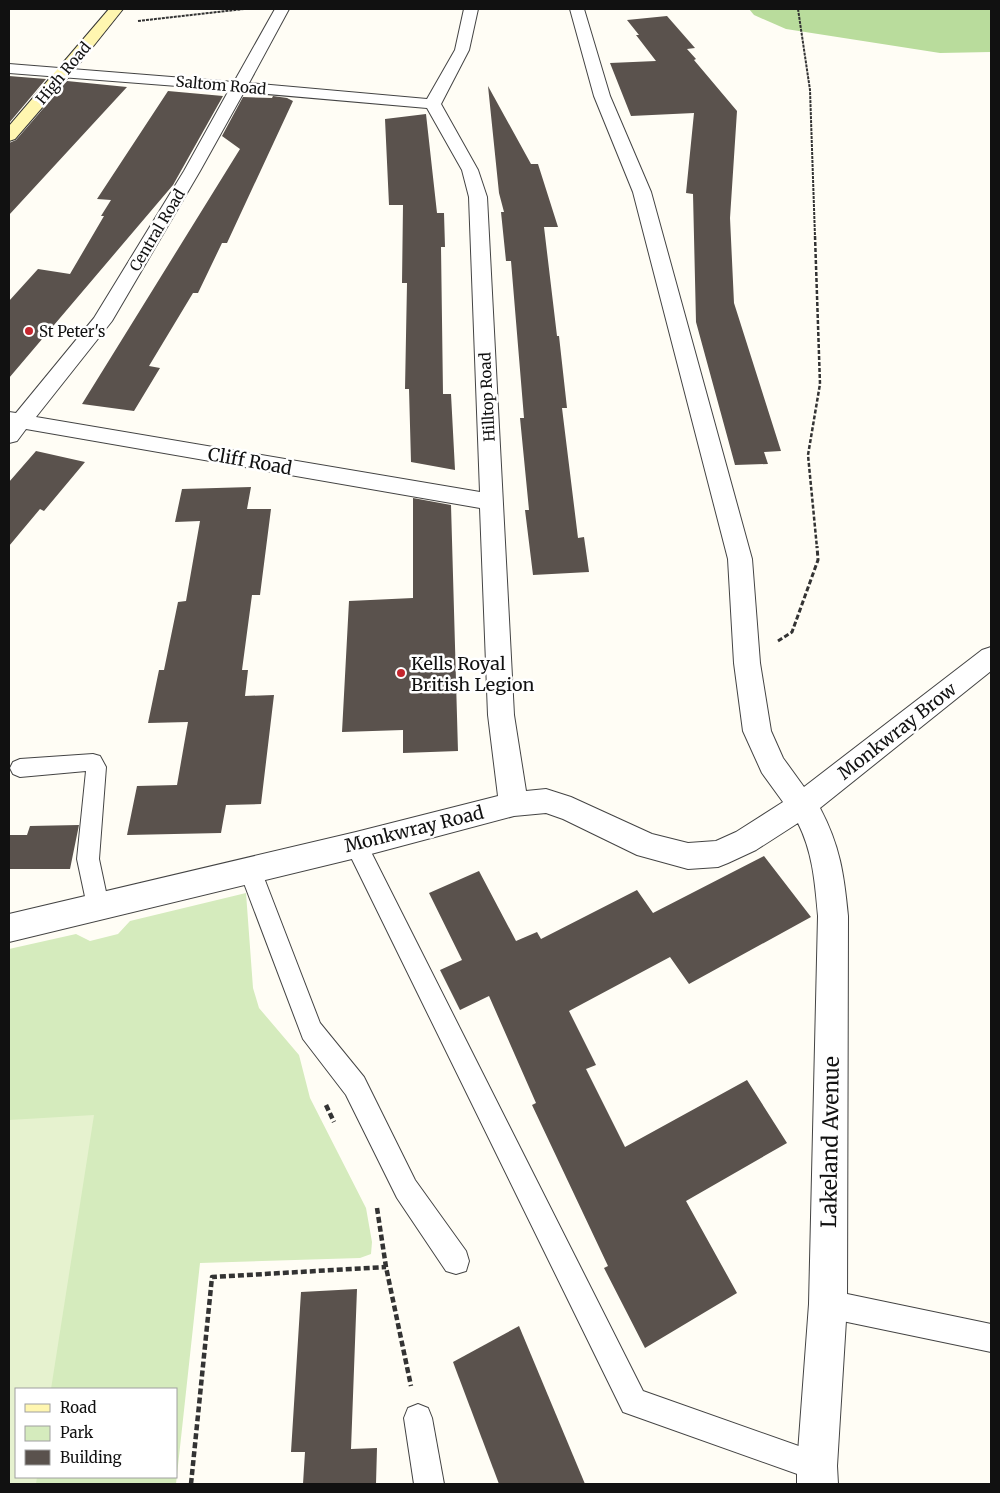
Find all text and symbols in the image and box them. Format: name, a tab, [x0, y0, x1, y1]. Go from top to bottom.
street label: High Road	[31, 38, 95, 108]
street label: Saltom Road	[175, 72, 267, 98]
street label: Central Road	[125, 185, 189, 275]
place label: St Peter's	[39, 322, 105, 341]
marker: St Peter's	[23, 325, 35, 337]
street label: Hilltop Road	[475, 352, 499, 442]
street label: Cliff Road	[206, 442, 294, 480]
place label: Kells Royal British Legion	[411, 652, 535, 696]
marker: Kells Royal British Legion	[395, 667, 407, 679]
street label: Monkwray Brow	[833, 677, 961, 784]
street label: Monkwray Road	[342, 801, 486, 857]
street label: Lakeland Avenue	[815, 1056, 845, 1228]
legend	[15, 1388, 178, 1478]
text: Road	[60, 1398, 96, 1417]
text: Park	[60, 1423, 94, 1442]
text: Building	[60, 1448, 122, 1467]

